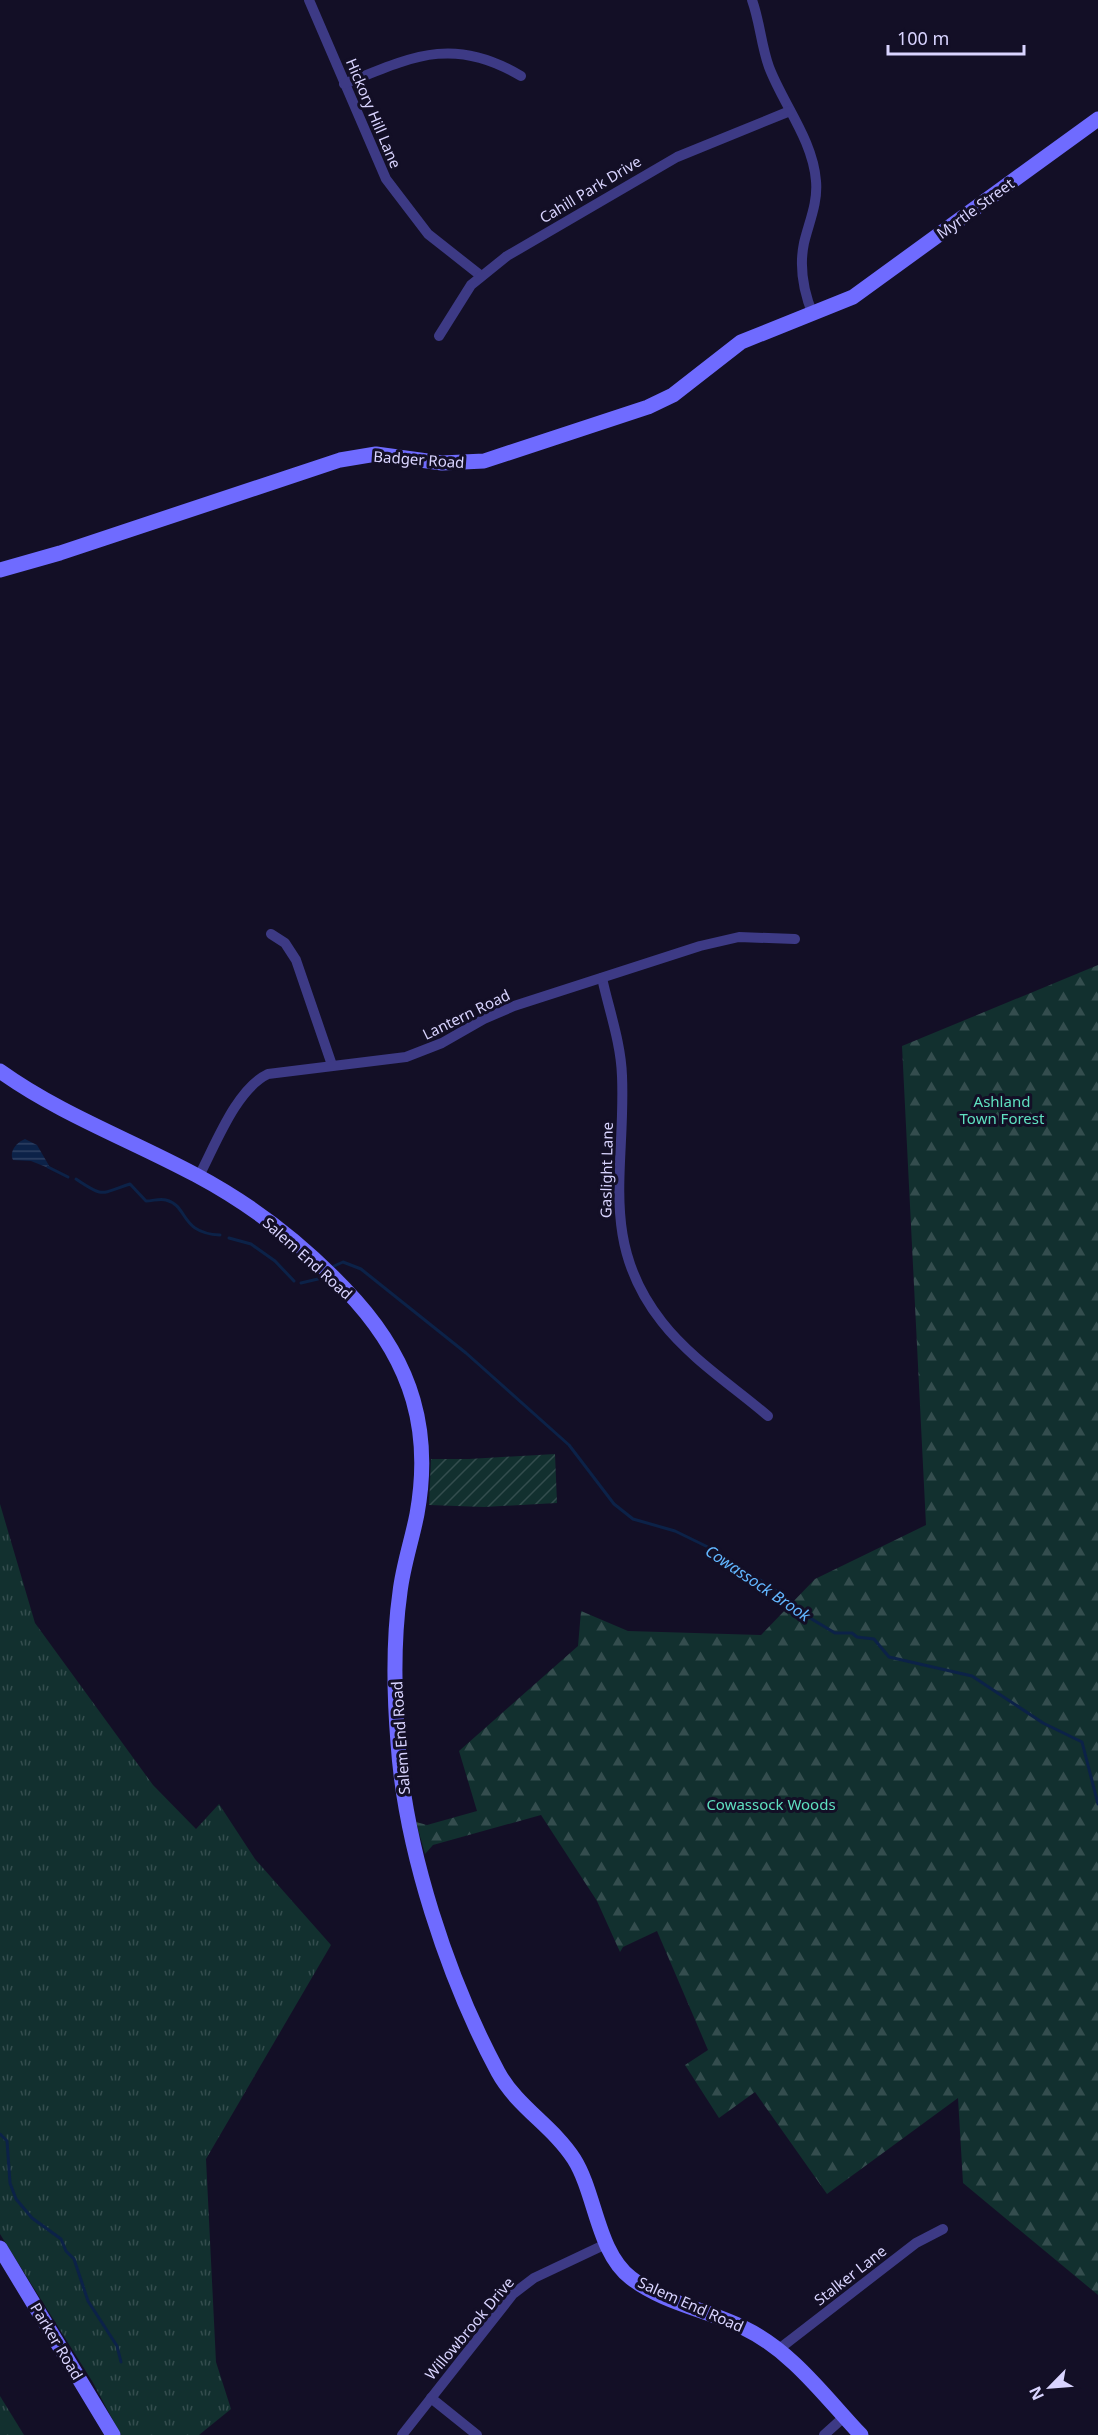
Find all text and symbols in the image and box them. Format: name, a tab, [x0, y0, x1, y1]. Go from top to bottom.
scale bar	[888, 18, 1024, 56]
text: 100 m	[897, 26, 949, 50]
street label: Hickory Hill Lane	[342, 55, 406, 171]
street label: Cahill Park Drive	[535, 151, 645, 227]
street label: Myrtle Street	[932, 173, 1018, 243]
street label: Badger Road	[373, 446, 465, 472]
street label: Lantern Road	[419, 984, 513, 1044]
park label: Ashland Town Forest	[960, 1091, 1045, 1128]
street label: Gaslight Lane	[595, 1122, 617, 1218]
street label: Salem End Road	[259, 1213, 357, 1303]
water label: Cowassock Brook	[701, 1540, 816, 1627]
street label: Salem End Road	[386, 1681, 414, 1795]
park label: Cowassock Woods	[706, 1794, 836, 1814]
street label: Stalker Lane	[810, 2240, 890, 2310]
street label: Willowbrook Drive	[420, 2272, 518, 2384]
street label: Salem End Road	[635, 2272, 747, 2336]
street label: Parker Road	[26, 2299, 88, 2383]
north arrow	[1020, 2357, 1080, 2417]
text: N	[1024, 2383, 1049, 2404]

